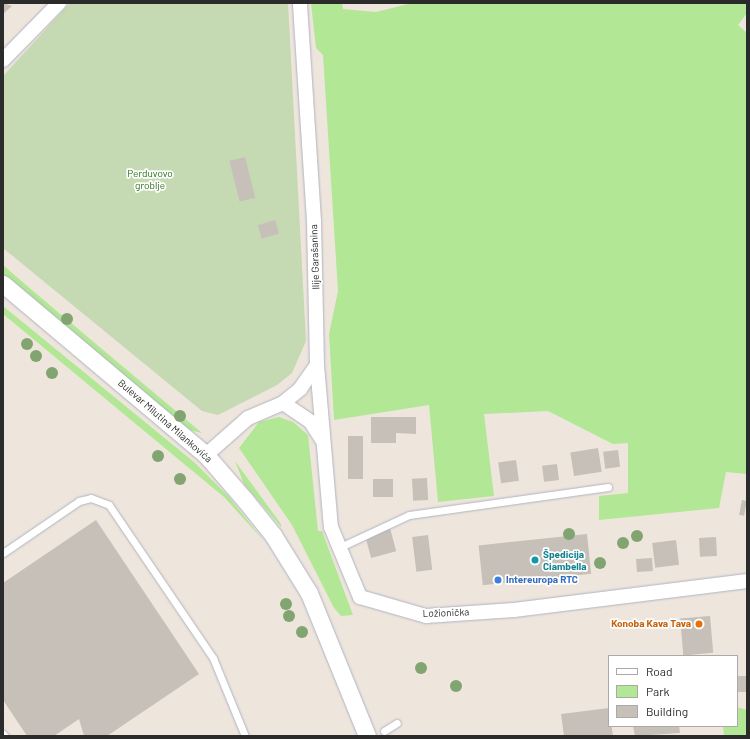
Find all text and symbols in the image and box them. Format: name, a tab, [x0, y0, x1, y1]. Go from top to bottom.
park label: Perduvovo groblje	[127, 167, 173, 190]
street label: Ilije Garašanina	[308, 224, 322, 290]
street label: Bulevar Milutina Milankovića	[116, 377, 214, 465]
place label: Špedicija Ciambella	[543, 548, 586, 572]
marker: Špedicija Ciambella	[530, 555, 540, 565]
place label: Intereuropa RTC	[506, 574, 578, 586]
marker: Intereuropa RTC	[493, 575, 503, 585]
street label: Ložionička	[422, 606, 470, 620]
place label: Konoba Kava Tava	[611, 618, 691, 630]
marker: Konoba Kava Tava	[694, 619, 704, 629]
legend	[608, 655, 738, 727]
text: Road	[646, 664, 673, 678]
text: Park	[646, 684, 670, 698]
text: Building	[646, 704, 688, 718]

